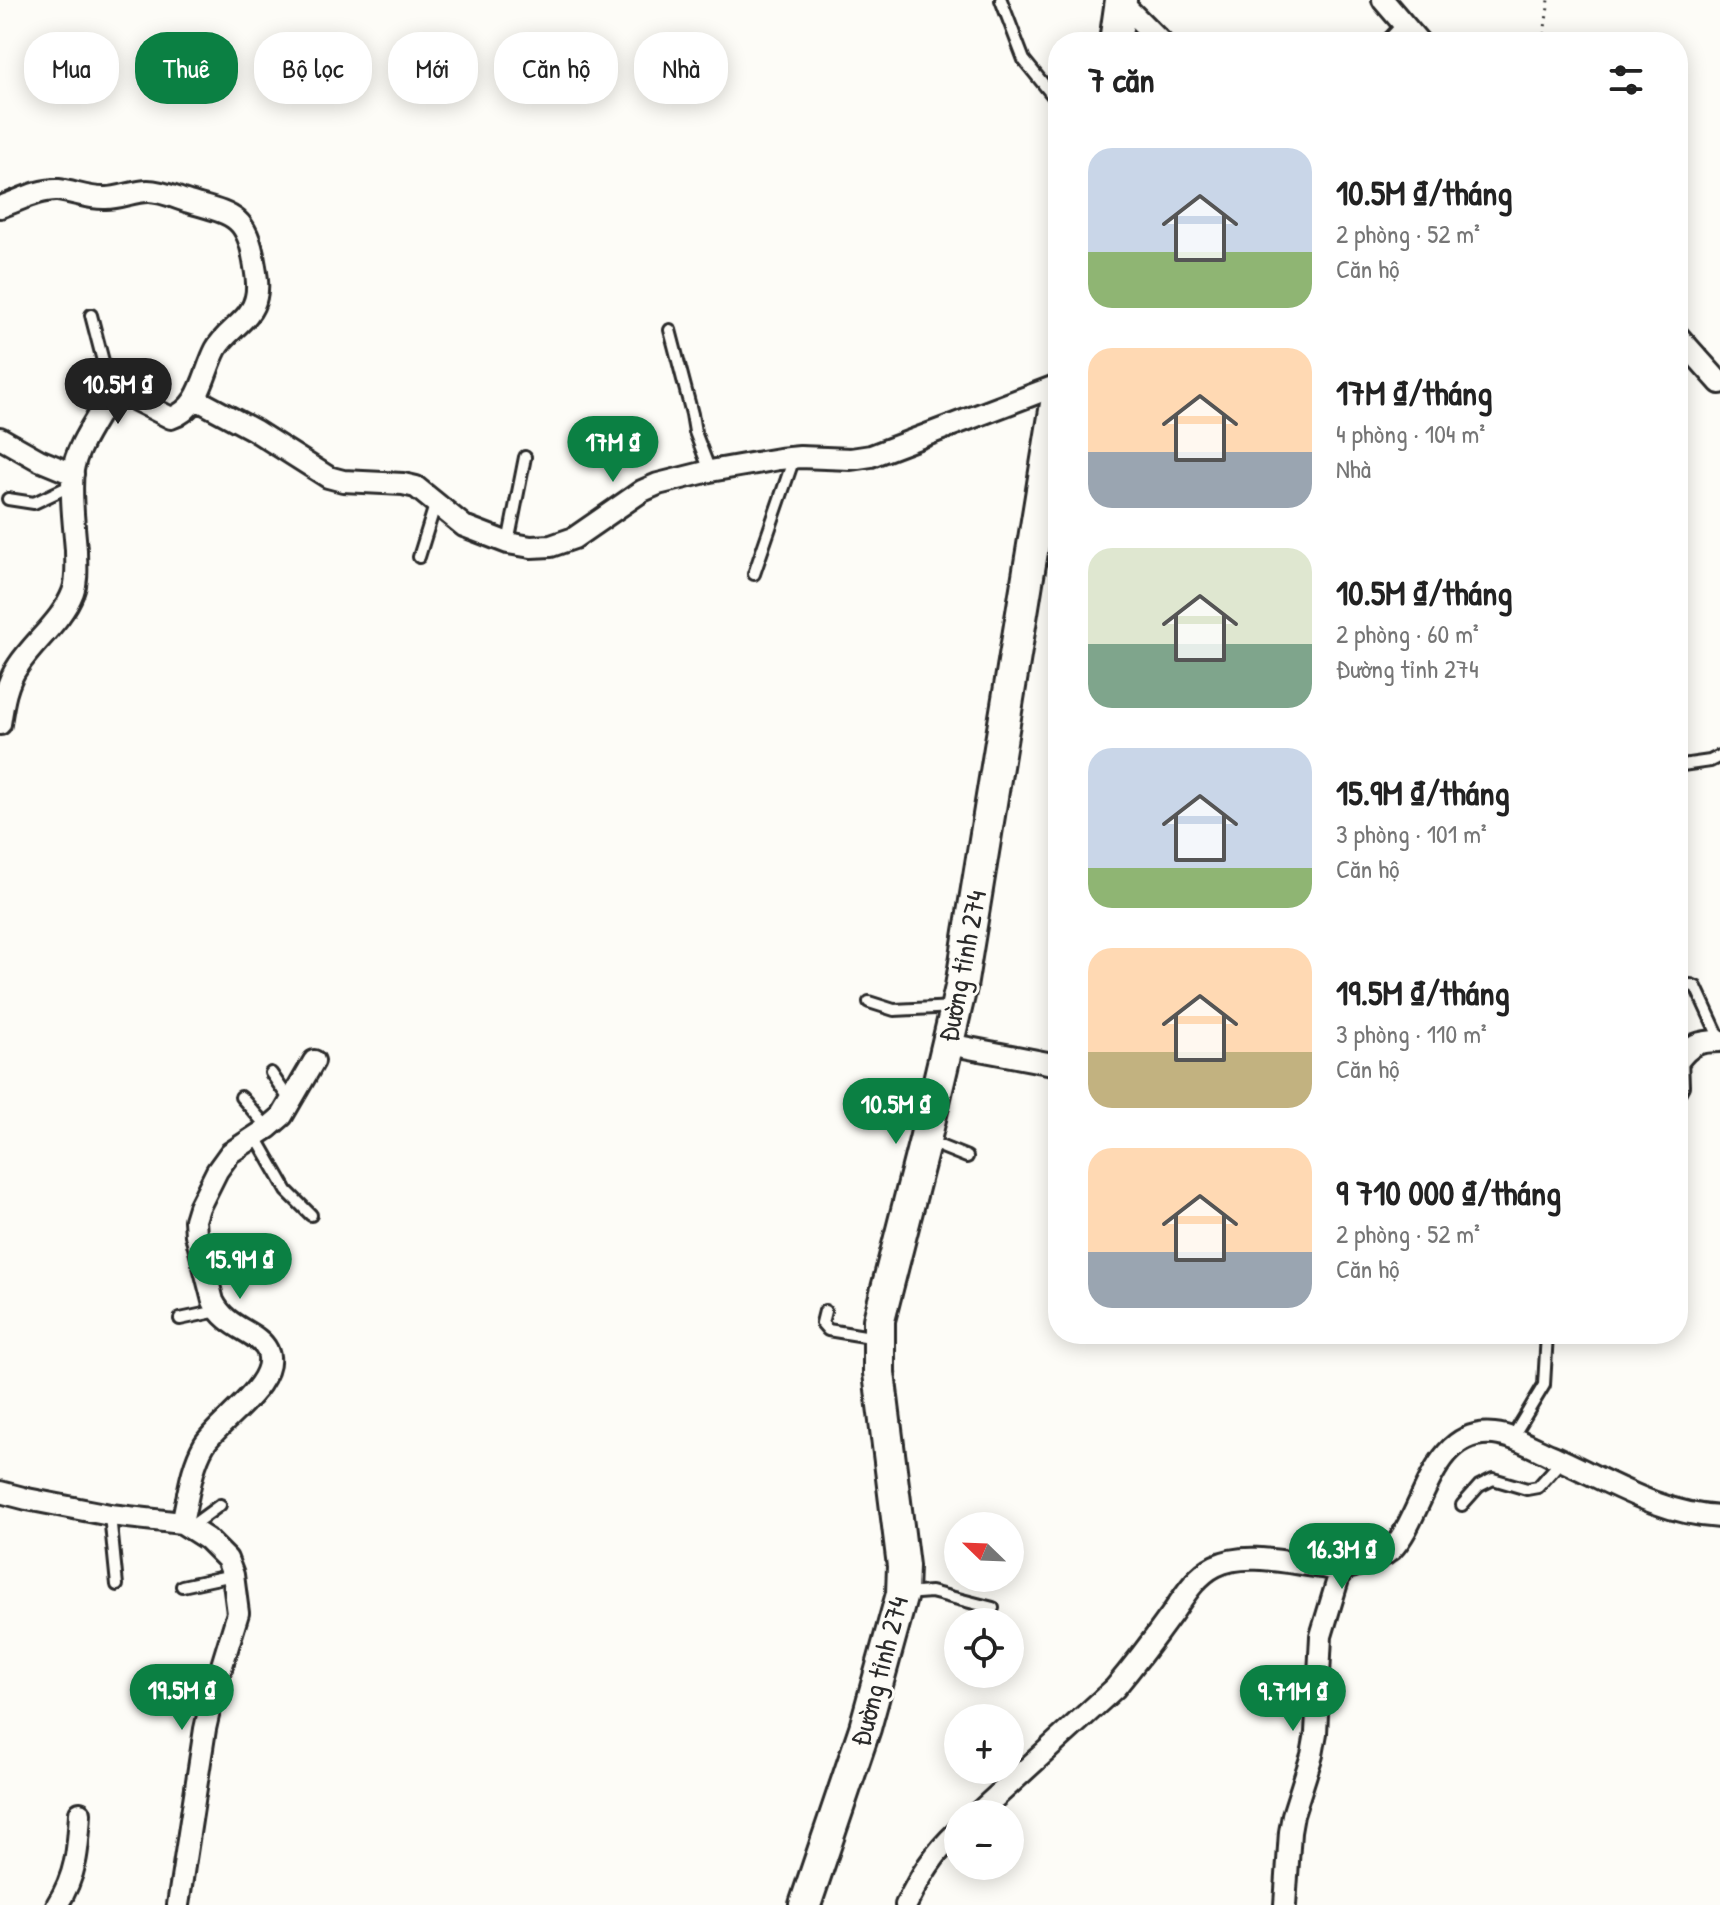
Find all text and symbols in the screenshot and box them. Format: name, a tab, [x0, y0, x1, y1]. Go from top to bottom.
chip: Mua	[24, 32, 119, 104]
chip: Thuê	[135, 32, 238, 104]
chip: Bộ lọc	[254, 32, 372, 104]
chip: Mới	[388, 32, 478, 104]
chip: Căn hộ	[494, 32, 618, 104]
chip: Nhà	[634, 32, 728, 104]
text: 7 căn	[1088, 57, 1155, 103]
icon: filters	[1604, 58, 1648, 102]
text: 10.5M ₫/tháng	[1336, 170, 1512, 216]
icon: home	[1152, 180, 1248, 276]
text: 2 phòng · 52 m²	[1336, 216, 1480, 251]
text: Căn hộ	[1336, 251, 1400, 286]
pin: 10.5M ₫	[44, 358, 192, 426]
text: 10.5M ₫	[83, 366, 153, 401]
text: 17M ₫/tháng	[1336, 370, 1492, 416]
icon: home	[1152, 380, 1248, 476]
pin: 17M ₫	[557, 416, 669, 484]
text: 4 phòng · 104 m²	[1336, 416, 1485, 451]
text: 17M ₫	[585, 424, 641, 459]
text: Nhà	[1336, 451, 1371, 486]
text: 10.5M ₫/tháng	[1336, 570, 1512, 616]
icon: home	[1152, 580, 1248, 676]
text: 2 phòng · 60 m²	[1336, 616, 1479, 651]
text: Đường tỉnh 274	[1336, 651, 1479, 686]
text: 15.9M ₫/tháng	[1336, 770, 1510, 816]
icon: home	[1152, 780, 1248, 876]
text: 3 phòng · 101 m²	[1336, 816, 1487, 851]
text: Căn hộ	[1336, 851, 1400, 886]
street label: Đường tỉnh 274	[929, 887, 995, 1045]
text: 19.5M ₫/tháng	[1336, 970, 1510, 1016]
icon: home	[1152, 980, 1248, 1076]
text: 3 phòng · 110 m²	[1336, 1016, 1487, 1051]
text: Căn hộ	[1336, 1051, 1400, 1086]
pin: 10.5M ₫	[822, 1078, 970, 1146]
text: 10.5M ₫	[861, 1086, 931, 1121]
text: 9 710 000 ₫/tháng	[1336, 1170, 1561, 1216]
icon: home	[1152, 1180, 1248, 1276]
text: 2 phòng · 52 m²	[1336, 1216, 1480, 1251]
pin: 15.9M ₫	[166, 1233, 314, 1301]
text: 15.9M ₫	[206, 1241, 274, 1276]
text: Căn hộ	[1336, 1251, 1400, 1286]
north arrow	[944, 1512, 1024, 1592]
map controls	[944, 1512, 1024, 1880]
pin: 16.3M ₫	[1268, 1523, 1416, 1591]
text: 16.3M ₫	[1307, 1531, 1377, 1566]
street label: Đường tỉnh 274	[841, 1592, 917, 1750]
button: locate	[944, 1608, 1024, 1688]
pin: 19.5M ₫	[108, 1664, 256, 1732]
pin: 9.71M ₫	[1219, 1665, 1367, 1733]
text: 19.5M ₫	[148, 1672, 216, 1707]
text: 9.71M ₫	[1258, 1673, 1328, 1708]
button: +	[944, 1704, 1024, 1784]
button: −	[944, 1800, 1024, 1880]

